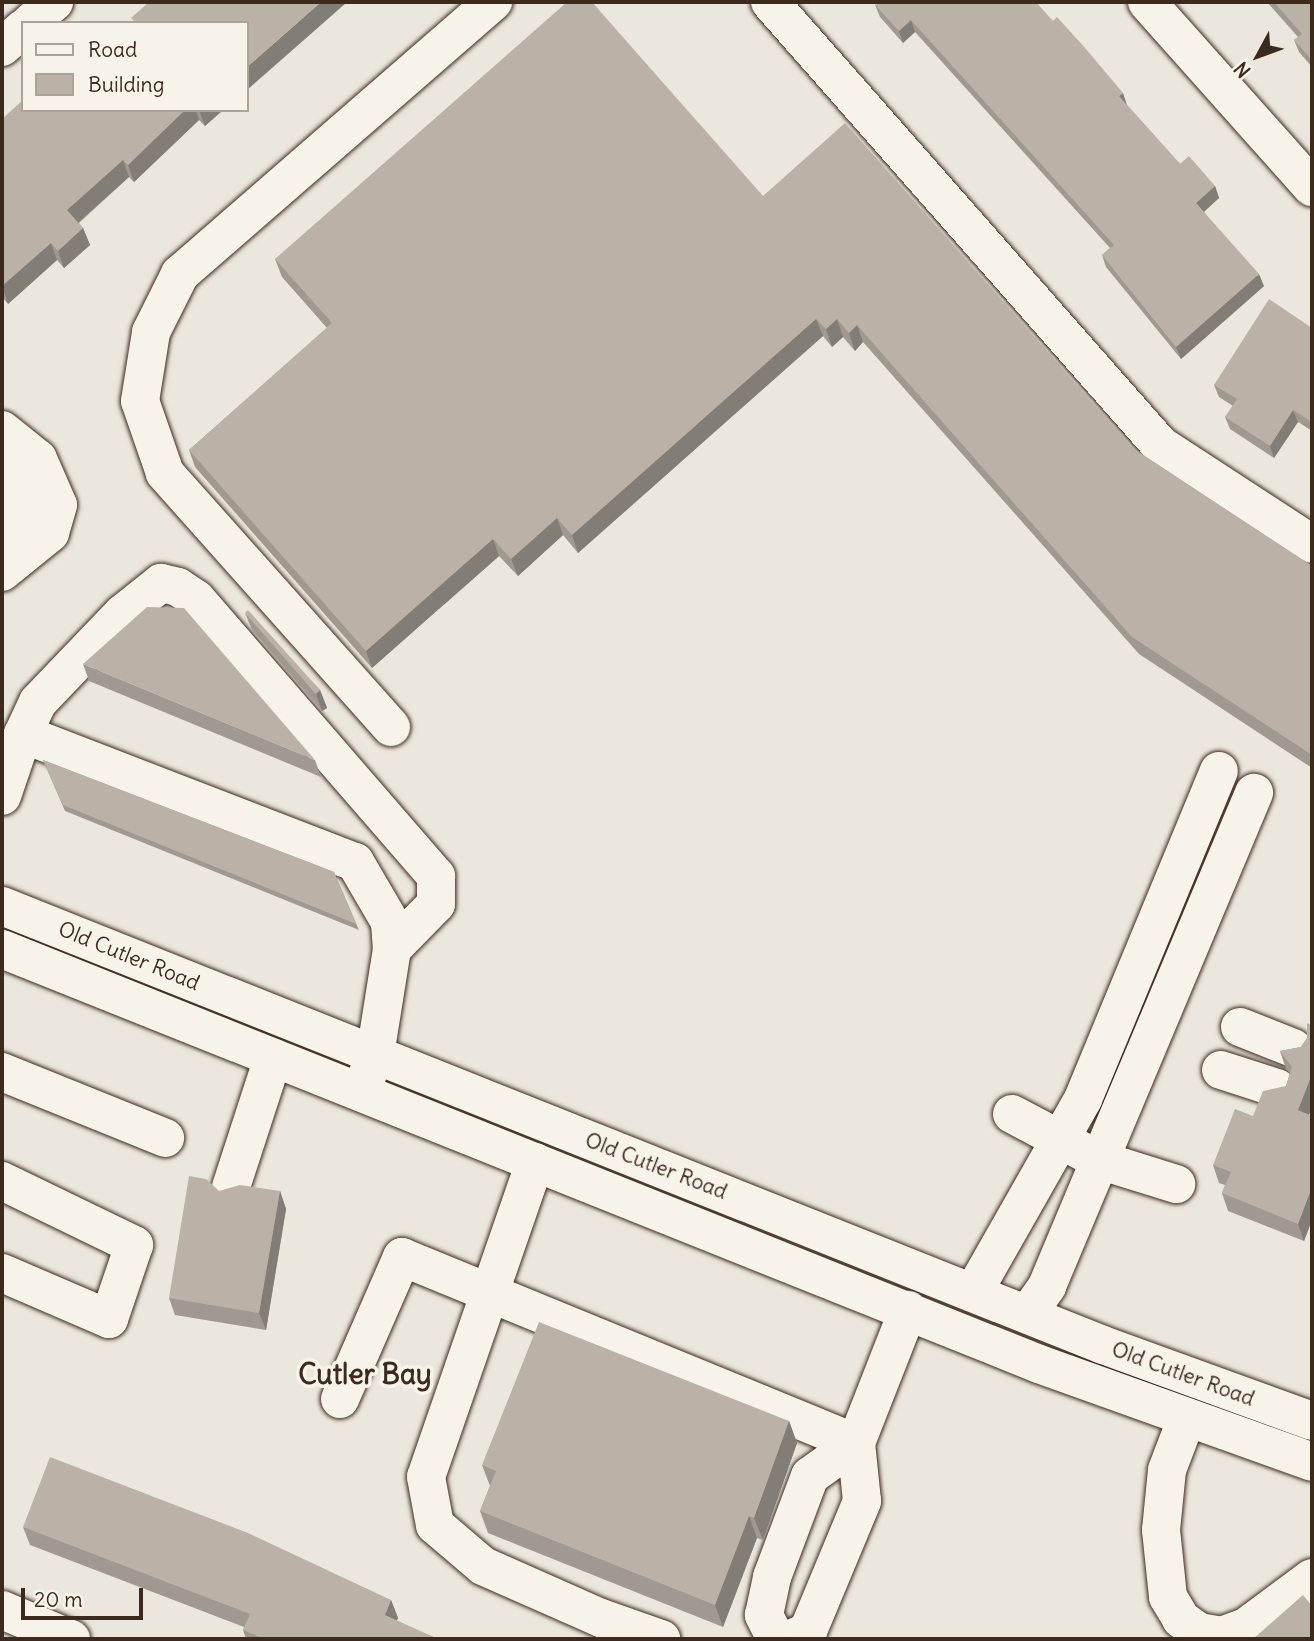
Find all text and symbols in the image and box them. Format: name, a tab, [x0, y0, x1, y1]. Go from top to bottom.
legend	[21, 21, 248, 112]
north arrow	[1223, 21, 1293, 91]
text: Road	[88, 36, 137, 63]
text: N	[1229, 57, 1256, 83]
text: Building	[88, 71, 164, 98]
street label: Old Cutler Road	[55, 916, 203, 996]
street label: Old Cutler Road	[581, 1127, 731, 1205]
street label: Old Cutler Road	[1108, 1337, 1258, 1411]
district label: Cutler Bay	[298, 1357, 432, 1391]
scale bar	[24, 1574, 147, 1618]
text: 20 m	[34, 1586, 83, 1613]

